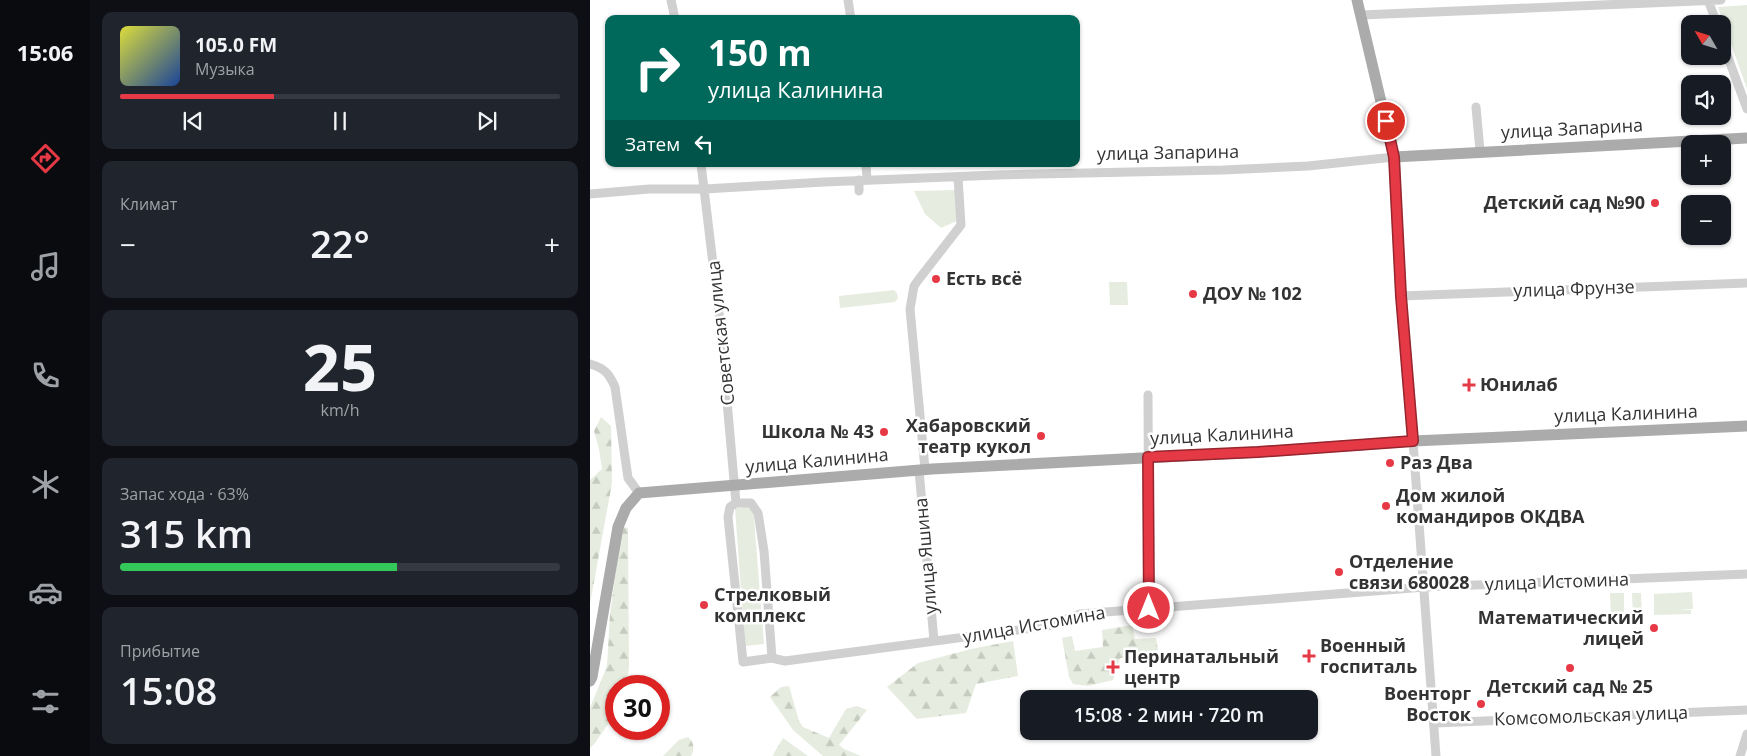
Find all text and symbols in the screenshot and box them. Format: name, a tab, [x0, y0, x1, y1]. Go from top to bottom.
north arrow	[1681, 15, 1731, 65]
map controls	[1681, 15, 1731, 245]
text: 150 m	[708, 29, 812, 76]
text: 105.0 FM	[195, 32, 277, 58]
icon: right	[625, 35, 690, 100]
text: 15:06	[17, 37, 73, 67]
text: Музыка	[195, 58, 255, 80]
text: улица Калинина	[708, 74, 884, 104]
button: sound	[1681, 75, 1731, 125]
pin	[1365, 100, 1407, 142]
icon: previous	[179, 107, 207, 135]
icon: pause	[326, 107, 354, 135]
icon: next	[473, 107, 501, 135]
icon: arrive	[1372, 107, 1400, 135]
street label: улица Запарина	[1500, 112, 1644, 144]
icon: left	[690, 130, 718, 158]
text: Затем	[625, 131, 680, 157]
button: +	[1681, 135, 1731, 185]
street label: улица Запарина	[1097, 139, 1239, 165]
icon: directions	[28, 141, 63, 176]
place label: Детский сад №90	[1484, 190, 1645, 214]
text: Климат	[120, 193, 177, 215]
button: −	[1681, 195, 1731, 245]
marker: Детский сад №90	[1649, 197, 1661, 209]
text: 22°	[310, 217, 370, 269]
text: −	[120, 225, 136, 263]
text: +	[544, 225, 560, 263]
icon: music	[28, 249, 63, 284]
street label: Советская улица	[700, 259, 740, 407]
place label: Есть всё	[946, 266, 1022, 290]
marker: Есть всё	[930, 273, 942, 285]
street label: улица Фрунзе	[1513, 274, 1635, 302]
place label: ДОУ № 102	[1203, 281, 1302, 305]
marker: ДОУ № 102	[1187, 288, 1199, 300]
text: 25	[303, 322, 377, 410]
icon: phone	[28, 358, 63, 393]
place label: Юнилаб	[1480, 372, 1558, 396]
marker: Юнилаб	[1462, 378, 1476, 392]
text: km/h	[321, 399, 359, 421]
street label: улица Калинина	[1554, 399, 1698, 428]
place label: Хабаровский театр кукол	[906, 413, 1031, 458]
street label: улица Калинина	[1150, 418, 1294, 450]
place label: Школа № 43	[761, 419, 874, 443]
marker: Школа № 43	[878, 426, 890, 438]
marker: Хабаровский театр кукол	[1035, 430, 1047, 442]
street label: улица Калинина	[744, 442, 890, 478]
place label: Раз Два	[1400, 450, 1473, 474]
marker: Раз Два	[1384, 457, 1396, 469]
icon: climate	[28, 467, 63, 502]
text: Запас хода · 63%	[120, 483, 249, 505]
place label: Дом жилой командиров ОКДВА	[1396, 483, 1585, 528]
street label: улица Яшина	[908, 497, 942, 615]
marker: Дом жилой командиров ОКДВА	[1380, 500, 1392, 512]
text: 315 km	[120, 507, 253, 559]
place label: Отделение связи 680028	[1349, 549, 1470, 594]
marker: Отделение связи 680028	[1333, 566, 1345, 578]
street label: улица Истомина	[1484, 566, 1630, 596]
icon: car	[28, 575, 63, 610]
position arrow	[1122, 581, 1174, 633]
place label: Стрелковый комплекс	[714, 582, 831, 627]
marker: Стрелковый комплекс	[698, 599, 710, 611]
street label: улица Истомина	[961, 600, 1107, 648]
place label: Математический лицей	[1478, 605, 1644, 650]
marker: Математический лицей	[1648, 622, 1660, 634]
place label: Военный госпиталь	[1320, 633, 1417, 678]
text: Прибытие	[120, 640, 200, 662]
place label: Перинатальный центр	[1124, 644, 1279, 689]
marker: Военный госпиталь	[1302, 649, 1316, 663]
marker: Перинатальный центр	[1106, 660, 1120, 674]
marker: Детский сад № 25	[1564, 662, 1576, 674]
text: 15:08	[120, 664, 217, 716]
place label: Детский сад № 25	[1487, 674, 1653, 698]
speed limit sign: 30	[605, 675, 670, 740]
place label: Военторг Восток	[1384, 681, 1472, 726]
icon: filters	[28, 684, 63, 719]
marker: Военторг Восток	[1475, 698, 1487, 710]
street label: Комсомольская улица	[1494, 700, 1688, 730]
text: 15:08 · 2 мин · 720 m	[1074, 702, 1264, 728]

